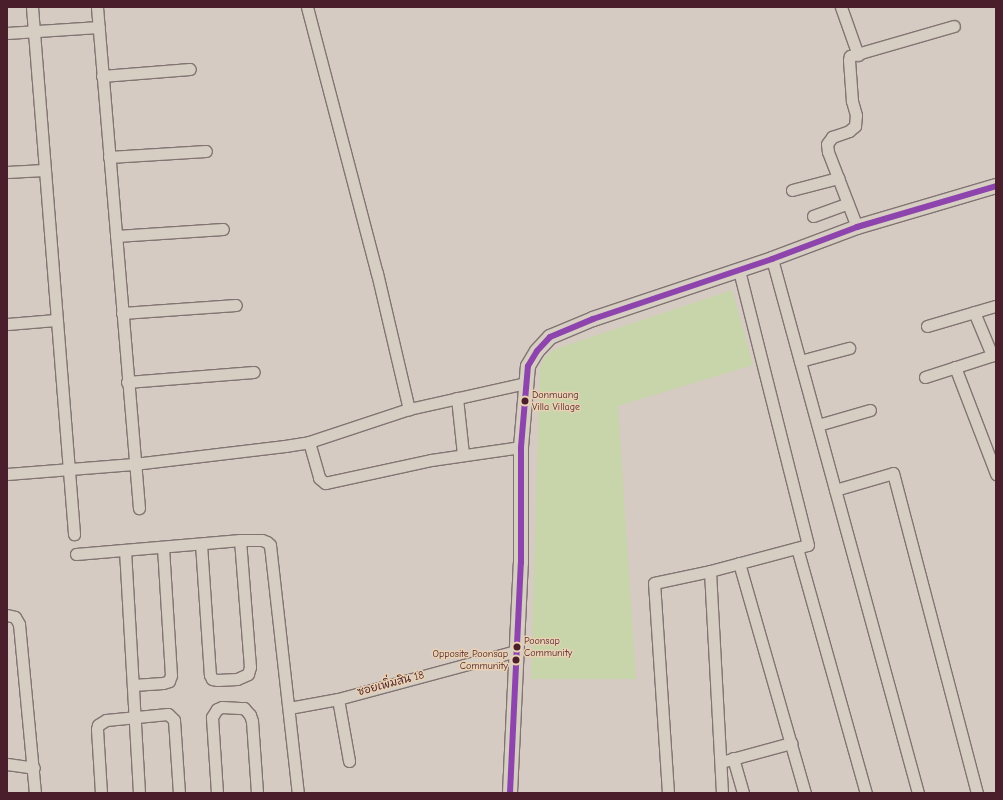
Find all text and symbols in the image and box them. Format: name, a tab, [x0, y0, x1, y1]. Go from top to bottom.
place label: Donmuang Villa Village	[532, 389, 580, 412]
marker: Donmuang Villa Village	[520, 396, 530, 406]
place label: Poonsap Community	[524, 635, 572, 658]
marker: Poonsap Community	[512, 642, 522, 652]
place label: Opposite Poonsap Community	[432, 648, 508, 672]
marker: Opposite Poonsap Community	[511, 655, 521, 665]
street label: ซอยเพิ่มสิน 18	[356, 669, 426, 699]

